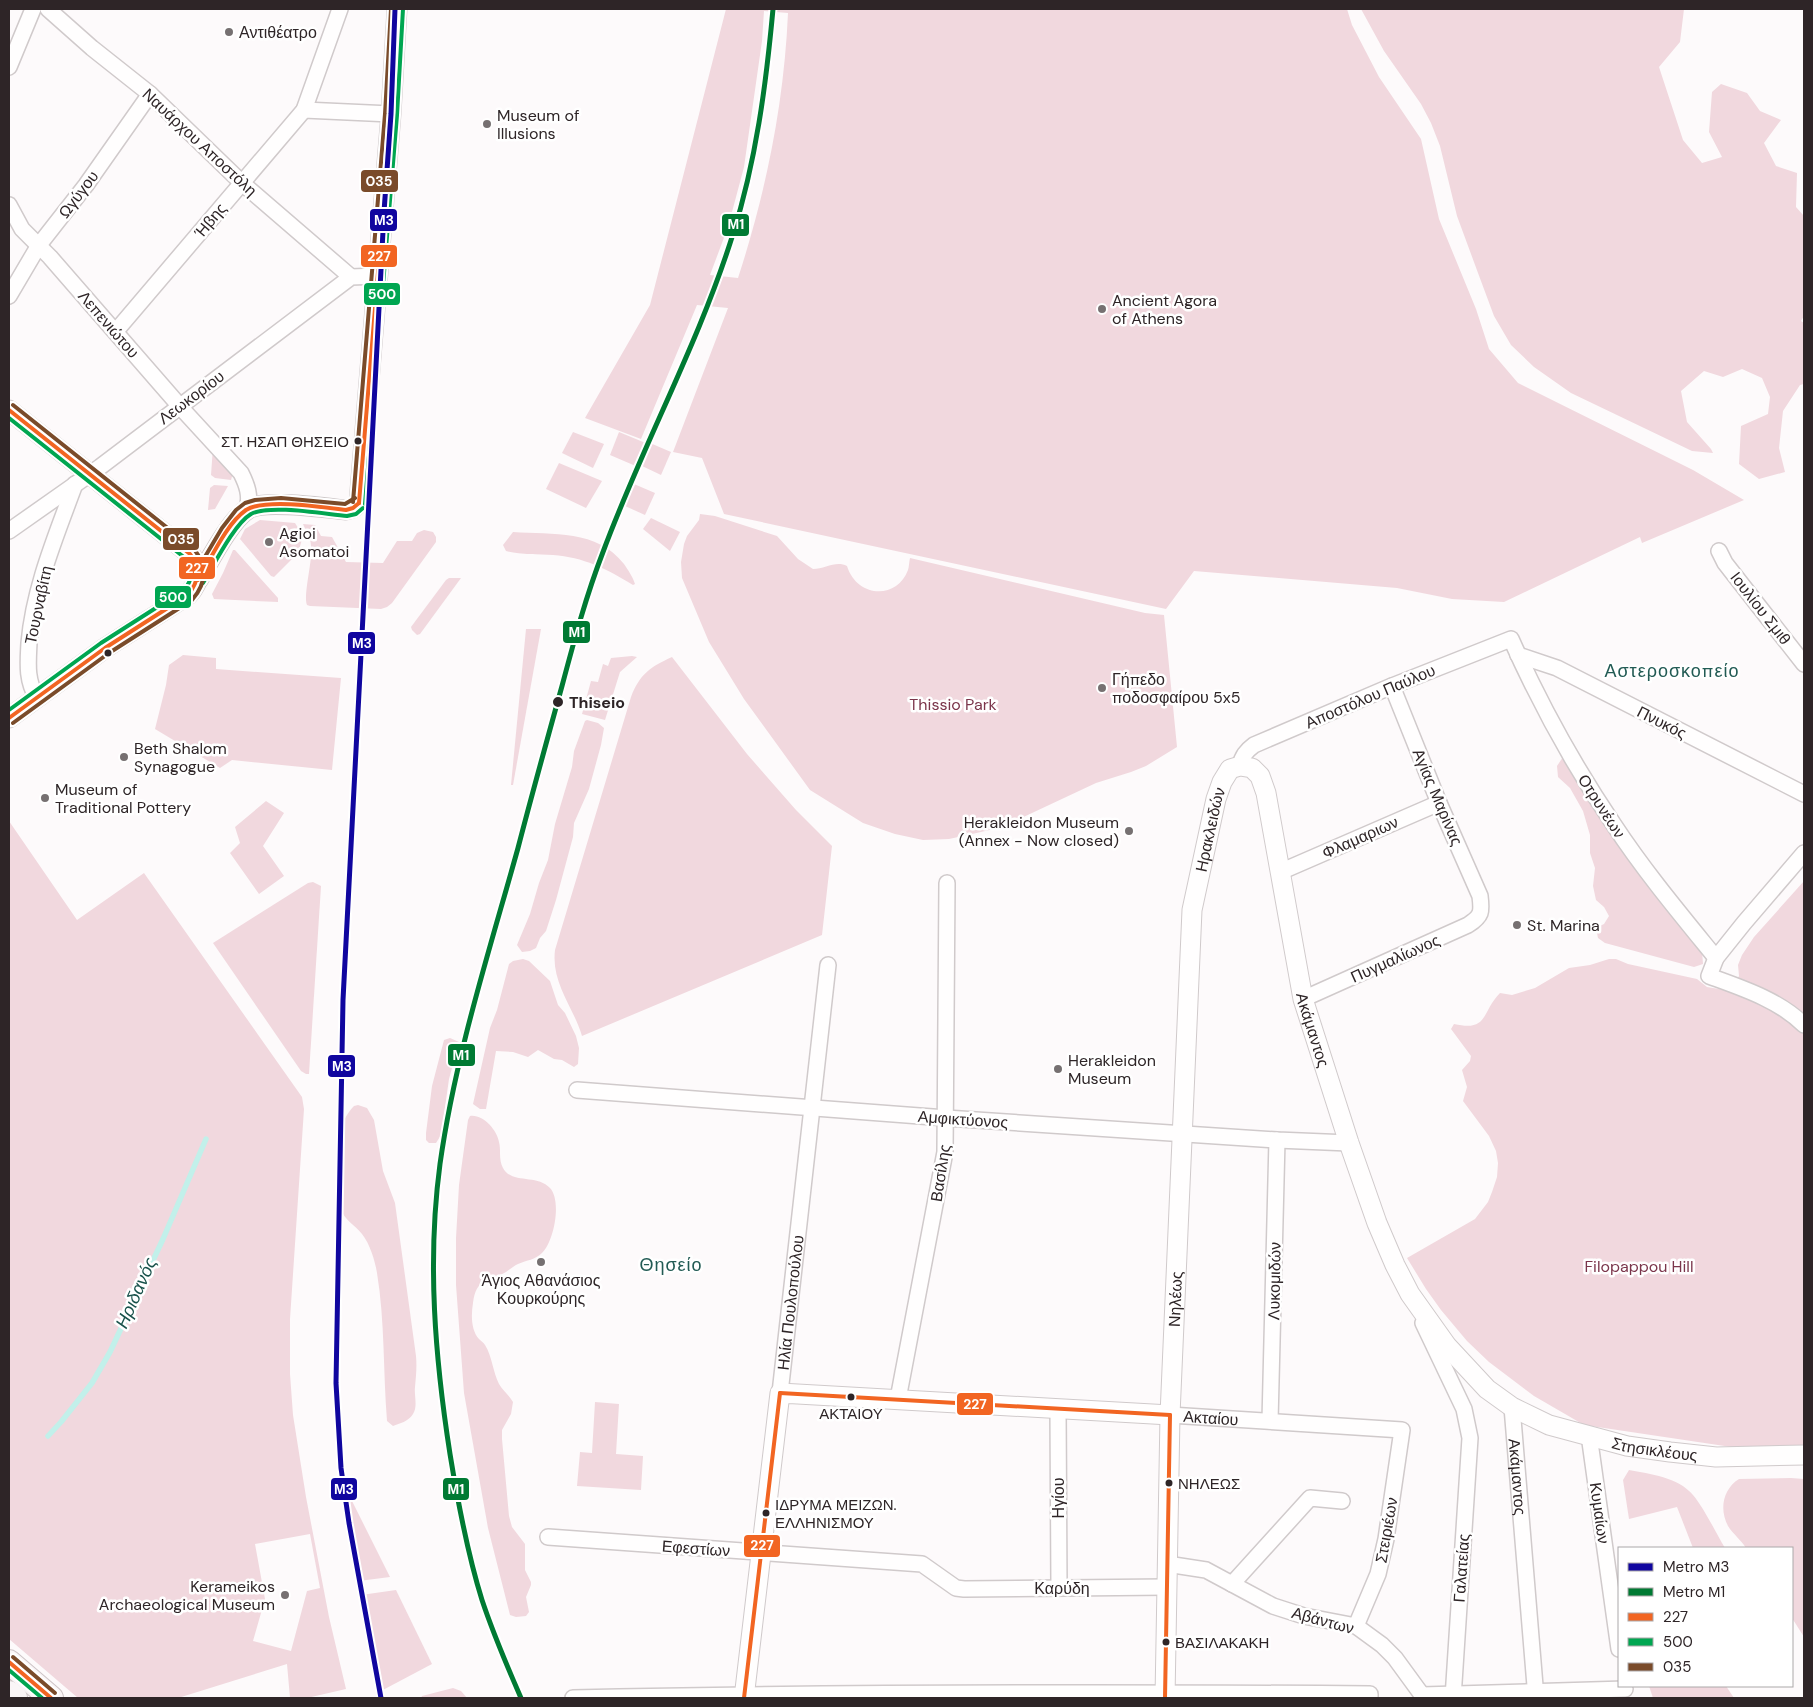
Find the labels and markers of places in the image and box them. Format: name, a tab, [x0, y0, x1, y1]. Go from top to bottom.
place label: Αντιθέατρο	[239, 22, 317, 43]
marker: Αντιθέατρο	[223, 26, 235, 38]
place label: Museum of Illusions	[497, 105, 579, 144]
marker: Museum of Illusions	[481, 118, 493, 130]
place label: Ancient Agora of Athens	[1112, 290, 1217, 329]
marker: Ancient Agora of Athens	[1096, 303, 1108, 315]
place label: ΣΤ. ΗΣΑΠ ΘΗΣΕΙΟ	[221, 432, 349, 452]
marker: ΣΤ. ΗΣΑΠ ΘΗΣΕΙΟ	[353, 436, 363, 446]
place label: Agioi Asomatoi	[279, 523, 349, 562]
marker: Agioi Asomatoi	[263, 536, 275, 548]
unlabelled marker	[103, 648, 113, 658]
place label: Γήπεδο ποδοσφαίρου 5x5	[1112, 669, 1241, 708]
marker: Γήπεδο ποδοσφαίρου 5x5	[1096, 682, 1108, 694]
place label: Thiseio	[569, 692, 625, 713]
marker: Thiseio	[551, 695, 565, 709]
place label: Beth Shalom Synagogue	[134, 738, 227, 777]
marker: Beth Shalom Synagogue	[118, 751, 130, 763]
place label: Museum of Traditional Pottery	[55, 779, 191, 818]
marker: Museum of Traditional Pottery	[39, 792, 51, 804]
place label: Herakleidon Museum (Annex - Now closed)	[959, 812, 1119, 851]
marker: Herakleidon Museum (Annex - Now closed)	[1123, 825, 1135, 837]
place label: St. Marina	[1527, 915, 1600, 936]
marker: St. Marina	[1511, 919, 1523, 931]
place label: Herakleidon Museum	[1068, 1050, 1156, 1089]
marker: Herakleidon Museum	[1052, 1063, 1064, 1075]
marker: Άγιος Αθανάσιος Κουρκούρης	[535, 1256, 547, 1268]
place label: Άγιος Αθανάσιος Κουρκούρης	[482, 1270, 601, 1309]
marker: ΑΚΤΑΙΟΥ	[846, 1392, 856, 1402]
place label: ΑΚΤΑΙΟΥ	[819, 1404, 883, 1424]
place label: ΝΗΛΕΩΣ	[1178, 1474, 1240, 1494]
marker: ΝΗΛΕΩΣ	[1164, 1478, 1174, 1488]
place label: ΙΔΡΥΜΑ ΜΕΙΖΩΝ. ΕΛΛΗΝΙΣΜΟΥ	[775, 1495, 897, 1533]
marker: ΙΔΡΥΜΑ ΜΕΙΖΩΝ. ΕΛΛΗΝΙΣΜΟΥ	[761, 1508, 771, 1518]
place label: Kerameikos Archaeological Museum	[99, 1576, 275, 1615]
marker: Kerameikos Archaeological Museum	[279, 1589, 291, 1601]
place label: ΒΑΣΙΛΑΚΑΚΗ	[1175, 1633, 1269, 1653]
marker: ΒΑΣΙΛΑΚΑΚΗ	[1161, 1637, 1171, 1647]

